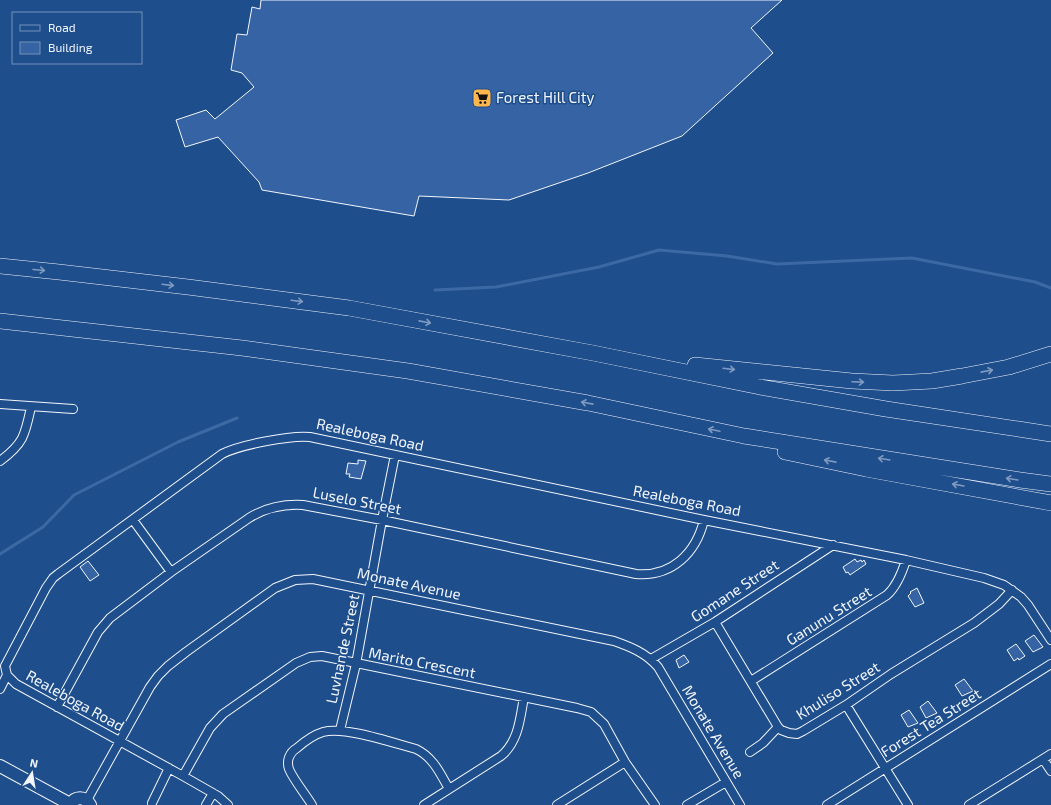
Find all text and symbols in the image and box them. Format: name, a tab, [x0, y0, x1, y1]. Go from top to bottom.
legend	[12, 12, 142, 64]
text: Road	[48, 20, 76, 34]
text: Building	[48, 40, 93, 54]
supermarket icon: Forest Hill City	[471, 87, 493, 109]
place label: Forest Hill City	[496, 88, 595, 106]
one-way arrow	[32, 266, 45, 274]
one-way arrow	[161, 281, 174, 288]
one-way arrow	[290, 297, 303, 305]
one-way arrow	[418, 318, 431, 326]
one-way arrow	[722, 365, 735, 372]
one-way arrow	[980, 367, 993, 375]
one-way arrow	[851, 378, 864, 385]
one-way arrow	[581, 399, 594, 407]
street label: Realeboga Road	[315, 414, 426, 454]
one-way arrow	[708, 425, 721, 433]
one-way arrow	[878, 454, 891, 462]
one-way arrow	[824, 457, 837, 465]
one-way arrow	[1006, 475, 1019, 483]
street label: Realeboga Road	[632, 481, 743, 519]
one-way arrow	[951, 481, 964, 489]
street label: Luselo Street	[311, 483, 403, 517]
street label: Gomane Street	[687, 555, 782, 625]
street label: Monate Avenue	[356, 563, 463, 603]
street label: Ganunu Street	[782, 582, 875, 649]
street label: Luvhande Street	[322, 592, 362, 705]
street label: Marito Crescent	[367, 643, 477, 681]
street label: Khuliso Street	[792, 657, 883, 723]
street label: Realeboga Road	[23, 666, 128, 735]
street label: Monate Avenue	[679, 682, 749, 781]
street label: Forest Tea Street	[877, 684, 984, 760]
north arrow	[12, 753, 52, 793]
text: N	[29, 756, 39, 770]

